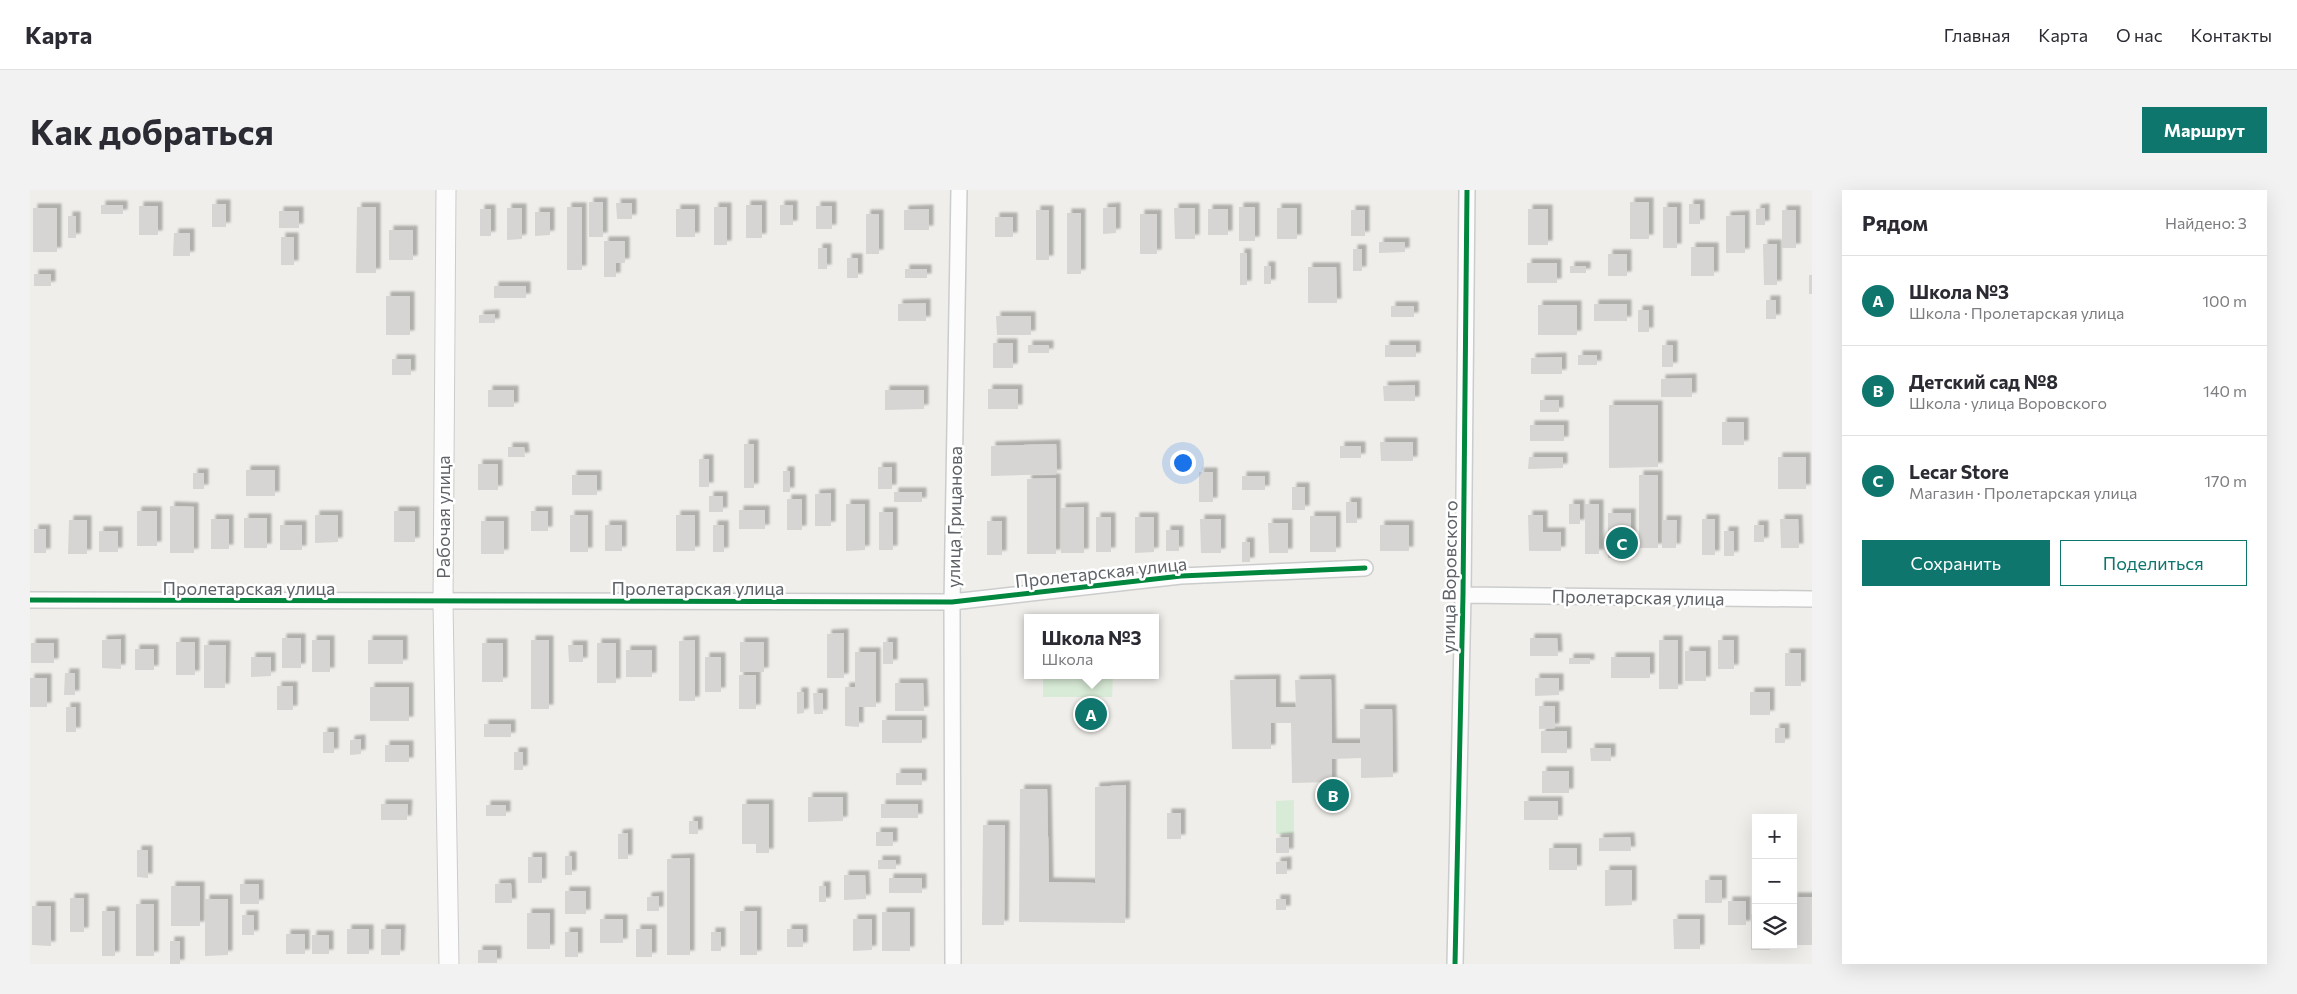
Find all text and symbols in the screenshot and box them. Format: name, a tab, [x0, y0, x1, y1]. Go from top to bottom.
text: Карта	[25, 20, 92, 49]
text: Главная	[1944, 24, 2010, 46]
text: Карта	[2038, 24, 2088, 46]
text: О нас	[2116, 24, 2163, 46]
text: Контакты	[2191, 24, 2272, 46]
button: Маршрут	[2142, 107, 2267, 153]
text: Как добраться	[30, 109, 274, 152]
text: Рядом	[1862, 210, 1928, 235]
text: Найдено: 3	[2165, 213, 2247, 232]
text: Школа №3	[1909, 280, 2009, 303]
text: A	[1872, 291, 1884, 310]
text: 100 m	[2202, 291, 2247, 310]
text: Школа · Пролетарская улица	[1909, 303, 2124, 322]
text: Детский сад №8	[1909, 370, 2058, 393]
text: B	[1873, 381, 1883, 400]
text: 140 m	[2203, 381, 2247, 400]
text: Школа · улица Воровского	[1909, 393, 2107, 412]
street label: улица Грицанова	[942, 446, 966, 588]
your location	[1170, 450, 1196, 476]
street label: Рабочая улица	[432, 455, 454, 579]
text: Lecar Store	[1909, 460, 2009, 483]
text: C	[1873, 471, 1883, 490]
text: 170 m	[2204, 471, 2247, 490]
text: Магазин · Пролетарская улица	[1909, 483, 2137, 502]
street label: улица Воровского	[1437, 500, 1461, 654]
pin: C	[1606, 524, 1638, 562]
button: Сохранить	[1862, 540, 2050, 586]
button: Поделиться	[2060, 540, 2247, 586]
street label: Пролетарская улица	[1014, 552, 1188, 592]
street label: Пролетарская улица	[163, 577, 335, 599]
street label: Пролетарская улица	[612, 577, 784, 599]
street label: Пролетарская улица	[1551, 584, 1725, 610]
popup	[1024, 614, 1159, 679]
text: Школа №3	[1041, 626, 1142, 649]
text: Школа	[1041, 649, 1093, 668]
pin: A	[1075, 695, 1107, 733]
pin: B	[1317, 776, 1349, 814]
map controls	[1752, 814, 1797, 949]
button: +	[1752, 814, 1797, 859]
button: −	[1752, 859, 1797, 904]
button: layers	[1752, 904, 1797, 949]

